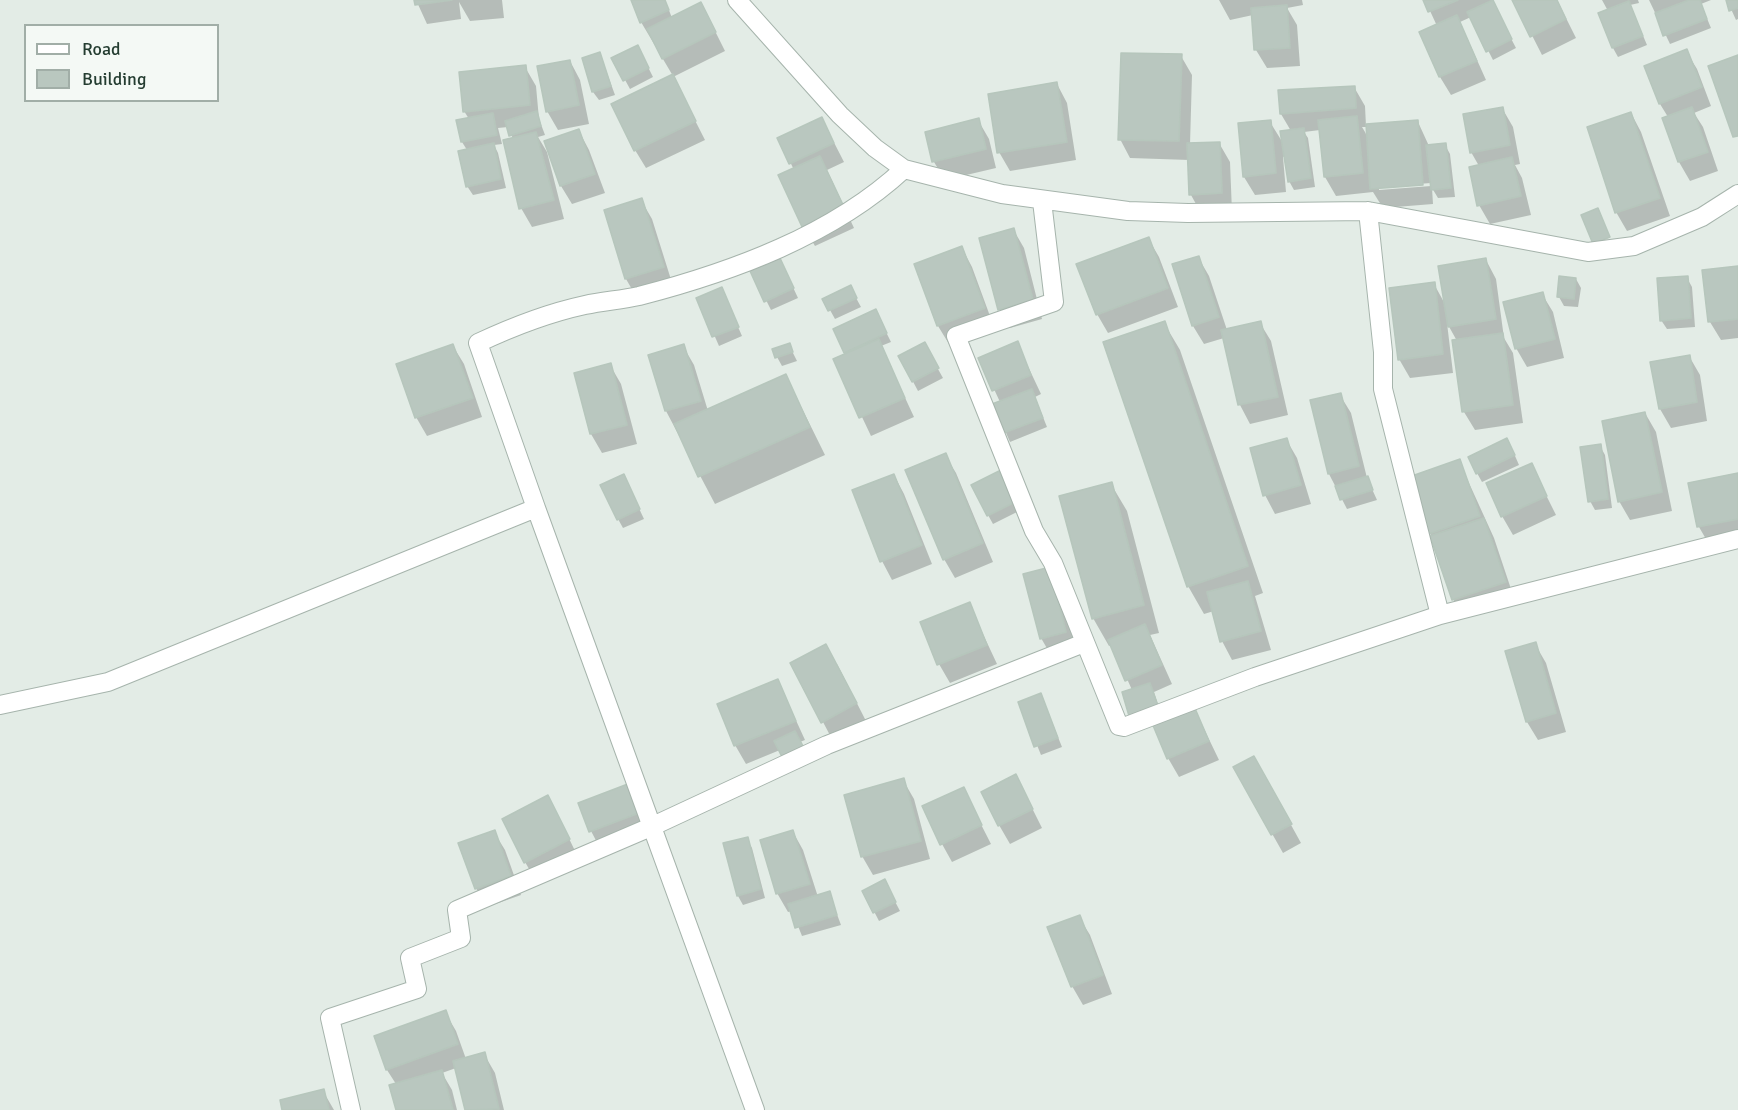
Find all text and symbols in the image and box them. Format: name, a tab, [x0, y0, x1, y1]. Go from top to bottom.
legend	[24, 24, 219, 102]
text: Road	[82, 38, 121, 60]
text: Building	[82, 68, 146, 90]

